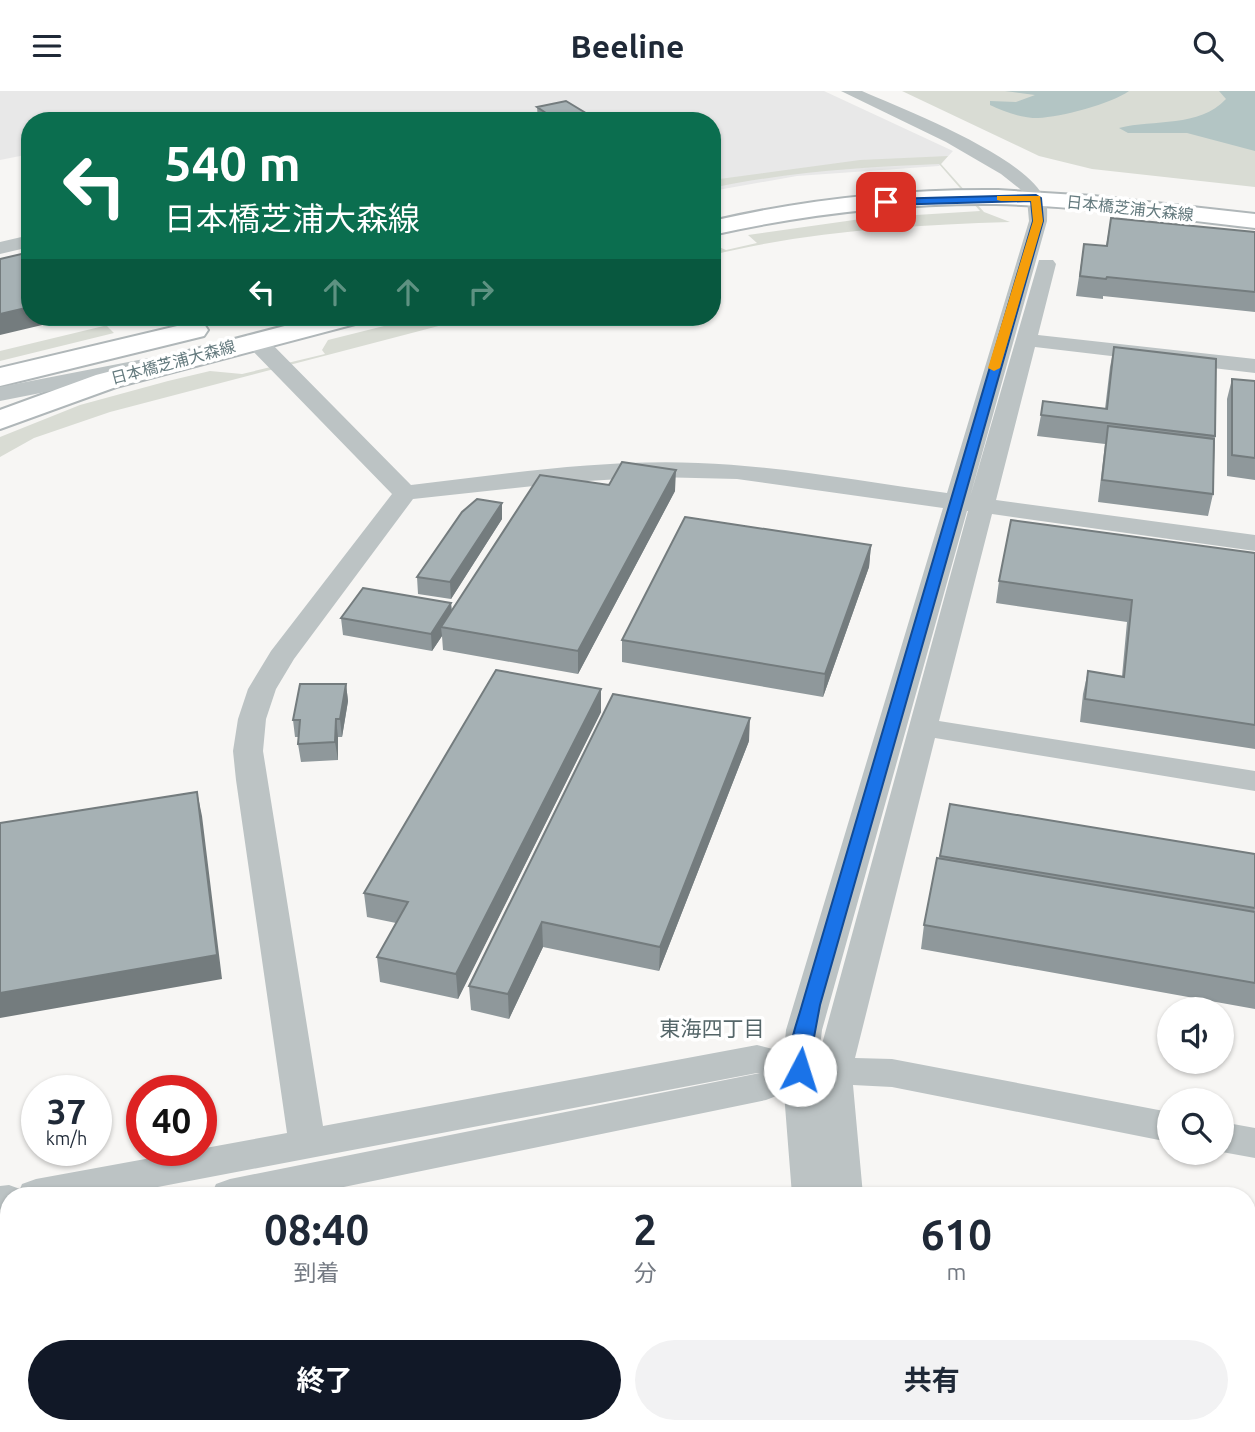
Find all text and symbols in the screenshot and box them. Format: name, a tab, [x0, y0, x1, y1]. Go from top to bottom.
icon: menu	[28, 27, 66, 65]
icon: search	[1189, 27, 1227, 65]
text: Beeline	[571, 28, 684, 64]
text: 540 m	[164, 135, 301, 190]
icon: left	[49, 140, 140, 231]
pin	[856, 172, 916, 232]
icon: arrive	[867, 183, 905, 221]
street label: 日本橋芝浦大森線	[1065, 192, 1195, 224]
text: 日本橋芝浦大森線	[164, 200, 420, 236]
icon: left	[243, 273, 281, 311]
icon: ahead	[316, 273, 354, 311]
icon: ahead	[389, 273, 427, 311]
icon: right	[462, 273, 500, 311]
street label: 日本橋芝浦大森線	[109, 337, 237, 387]
map controls	[1157, 997, 1234, 1165]
button: sound	[1157, 997, 1234, 1074]
district label: 東海四丁目	[660, 1016, 765, 1040]
position arrow	[763, 1033, 837, 1107]
speed limit sign: 40	[126, 1075, 217, 1166]
button: search	[1157, 1088, 1234, 1165]
text: 37	[47, 1091, 86, 1131]
text: km/h	[46, 1128, 87, 1148]
text: 08:40	[264, 1206, 369, 1253]
text: 2	[633, 1206, 657, 1253]
text: 610	[921, 1211, 992, 1258]
text: m	[947, 1259, 966, 1284]
text: 到着	[294, 1260, 340, 1285]
text: 分	[634, 1260, 657, 1285]
button: 終了	[28, 1340, 621, 1420]
button: 共有	[635, 1340, 1228, 1420]

